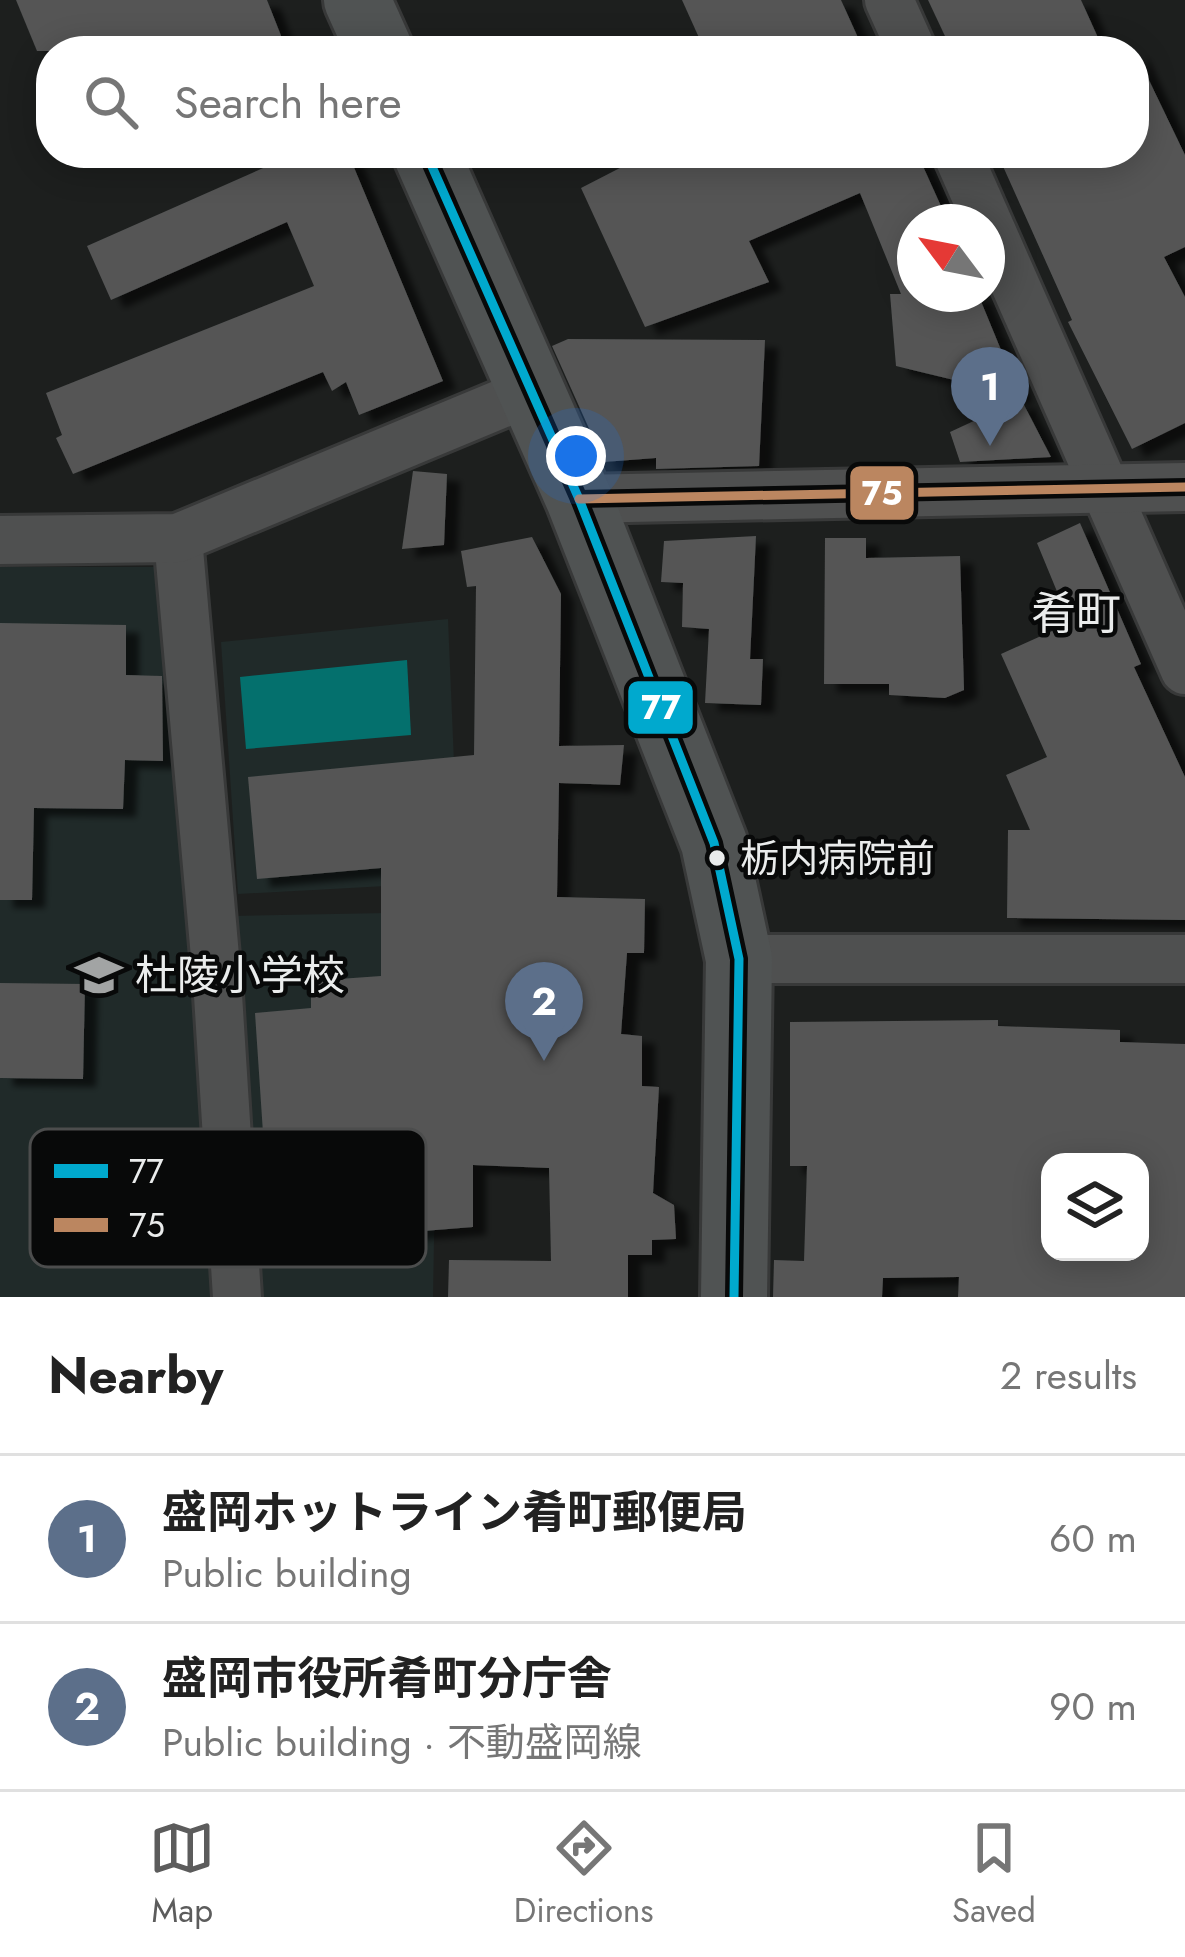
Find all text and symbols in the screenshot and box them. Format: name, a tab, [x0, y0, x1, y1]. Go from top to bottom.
search box	[36, 36, 1149, 168]
icon: search	[78, 69, 144, 135]
text: Search here	[174, 70, 402, 135]
north arrow	[897, 204, 1005, 312]
pin: 1	[951, 347, 1029, 446]
your location	[546, 426, 606, 486]
line badge: 75	[848, 464, 916, 522]
text: 75	[861, 470, 903, 517]
district label: 肴町	[1031, 581, 1121, 646]
line badge: 77	[626, 679, 695, 736]
text: 77	[641, 684, 681, 731]
place label: 栃内病院前	[740, 830, 935, 887]
marker: 栃内病院前	[706, 847, 728, 869]
place label: 杜陵小学校	[135, 945, 345, 1006]
school or university icon: 杜陵小学校	[74, 950, 124, 1000]
pin: 2	[505, 962, 583, 1061]
legend	[30, 1129, 426, 1267]
text: 77	[129, 1148, 164, 1195]
map controls	[1041, 1153, 1149, 1261]
button: layers	[1041, 1153, 1149, 1261]
text: 75	[129, 1202, 165, 1249]
text: Nearby	[48, 1338, 223, 1412]
text: 2 results	[1000, 1347, 1137, 1404]
text: 盛岡ホットライン肴町郵便局	[162, 1480, 747, 1545]
text: 1	[77, 1510, 97, 1567]
text: 60 m	[1049, 1510, 1137, 1567]
text: Public building	[162, 1545, 412, 1602]
text: 盛岡市役所肴町分庁舎	[162, 1646, 612, 1711]
text: 2	[74, 1678, 100, 1735]
text: 90 m	[1049, 1678, 1137, 1735]
text: Public building · 不動盛岡線	[162, 1714, 642, 1771]
tab: Map	[149, 1815, 215, 1934]
tab: Directions	[514, 1815, 654, 1934]
tab: Saved	[952, 1815, 1036, 1934]

